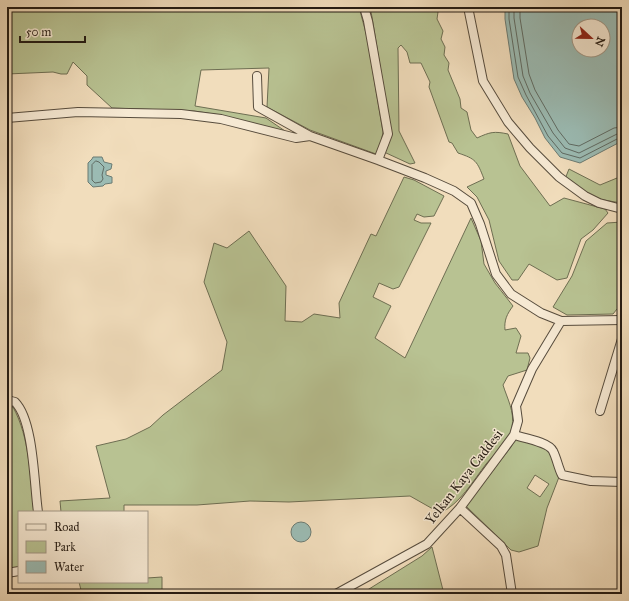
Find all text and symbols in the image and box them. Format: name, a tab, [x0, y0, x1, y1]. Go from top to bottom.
scale bar	[20, 18, 85, 44]
north arrow	[571, 18, 611, 58]
text: 50 m	[26, 25, 51, 39]
text: N	[592, 35, 608, 49]
street label: Yelkan Kaya Caddesi	[422, 426, 506, 528]
legend	[18, 511, 148, 583]
text: Road	[54, 520, 80, 534]
text: Park	[54, 540, 76, 554]
text: Water	[54, 560, 84, 574]

